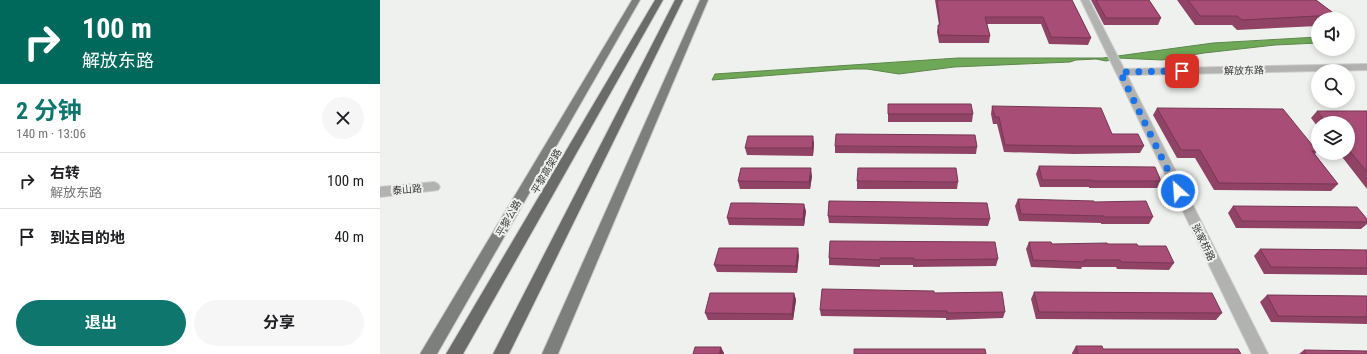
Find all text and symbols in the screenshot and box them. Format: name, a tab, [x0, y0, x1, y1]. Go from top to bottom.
text: 100 m	[82, 12, 152, 45]
map controls	[1311, 12, 1355, 160]
button: sound	[1311, 12, 1355, 56]
icon: right	[16, 16, 68, 68]
text: 解放东路	[82, 50, 154, 71]
pin	[1165, 54, 1199, 88]
icon: arrive	[1171, 60, 1193, 82]
button: search	[1311, 64, 1355, 108]
street label: 解放东路	[1224, 65, 1264, 76]
text: 2 分钟	[16, 97, 82, 125]
button: close	[322, 97, 364, 139]
button: layers	[1311, 116, 1355, 160]
text: 140 m · 13:06	[16, 126, 86, 141]
street label: 平黎高架路	[529, 147, 564, 196]
text: 右转	[50, 164, 80, 182]
icon: right	[16, 170, 38, 192]
position arrow	[1157, 170, 1199, 212]
text: 100 m	[327, 172, 364, 190]
street label: 泰山路	[392, 183, 422, 196]
text: 解放东路	[50, 185, 102, 200]
street label: 平黎公路	[494, 198, 523, 238]
street label: 张家桥路	[1190, 222, 1217, 263]
icon: arrive	[16, 226, 38, 248]
text: 40 m	[334, 228, 364, 246]
text: 到达目的地	[50, 229, 125, 247]
button: 退出	[16, 300, 186, 346]
button: 分享	[194, 300, 364, 346]

